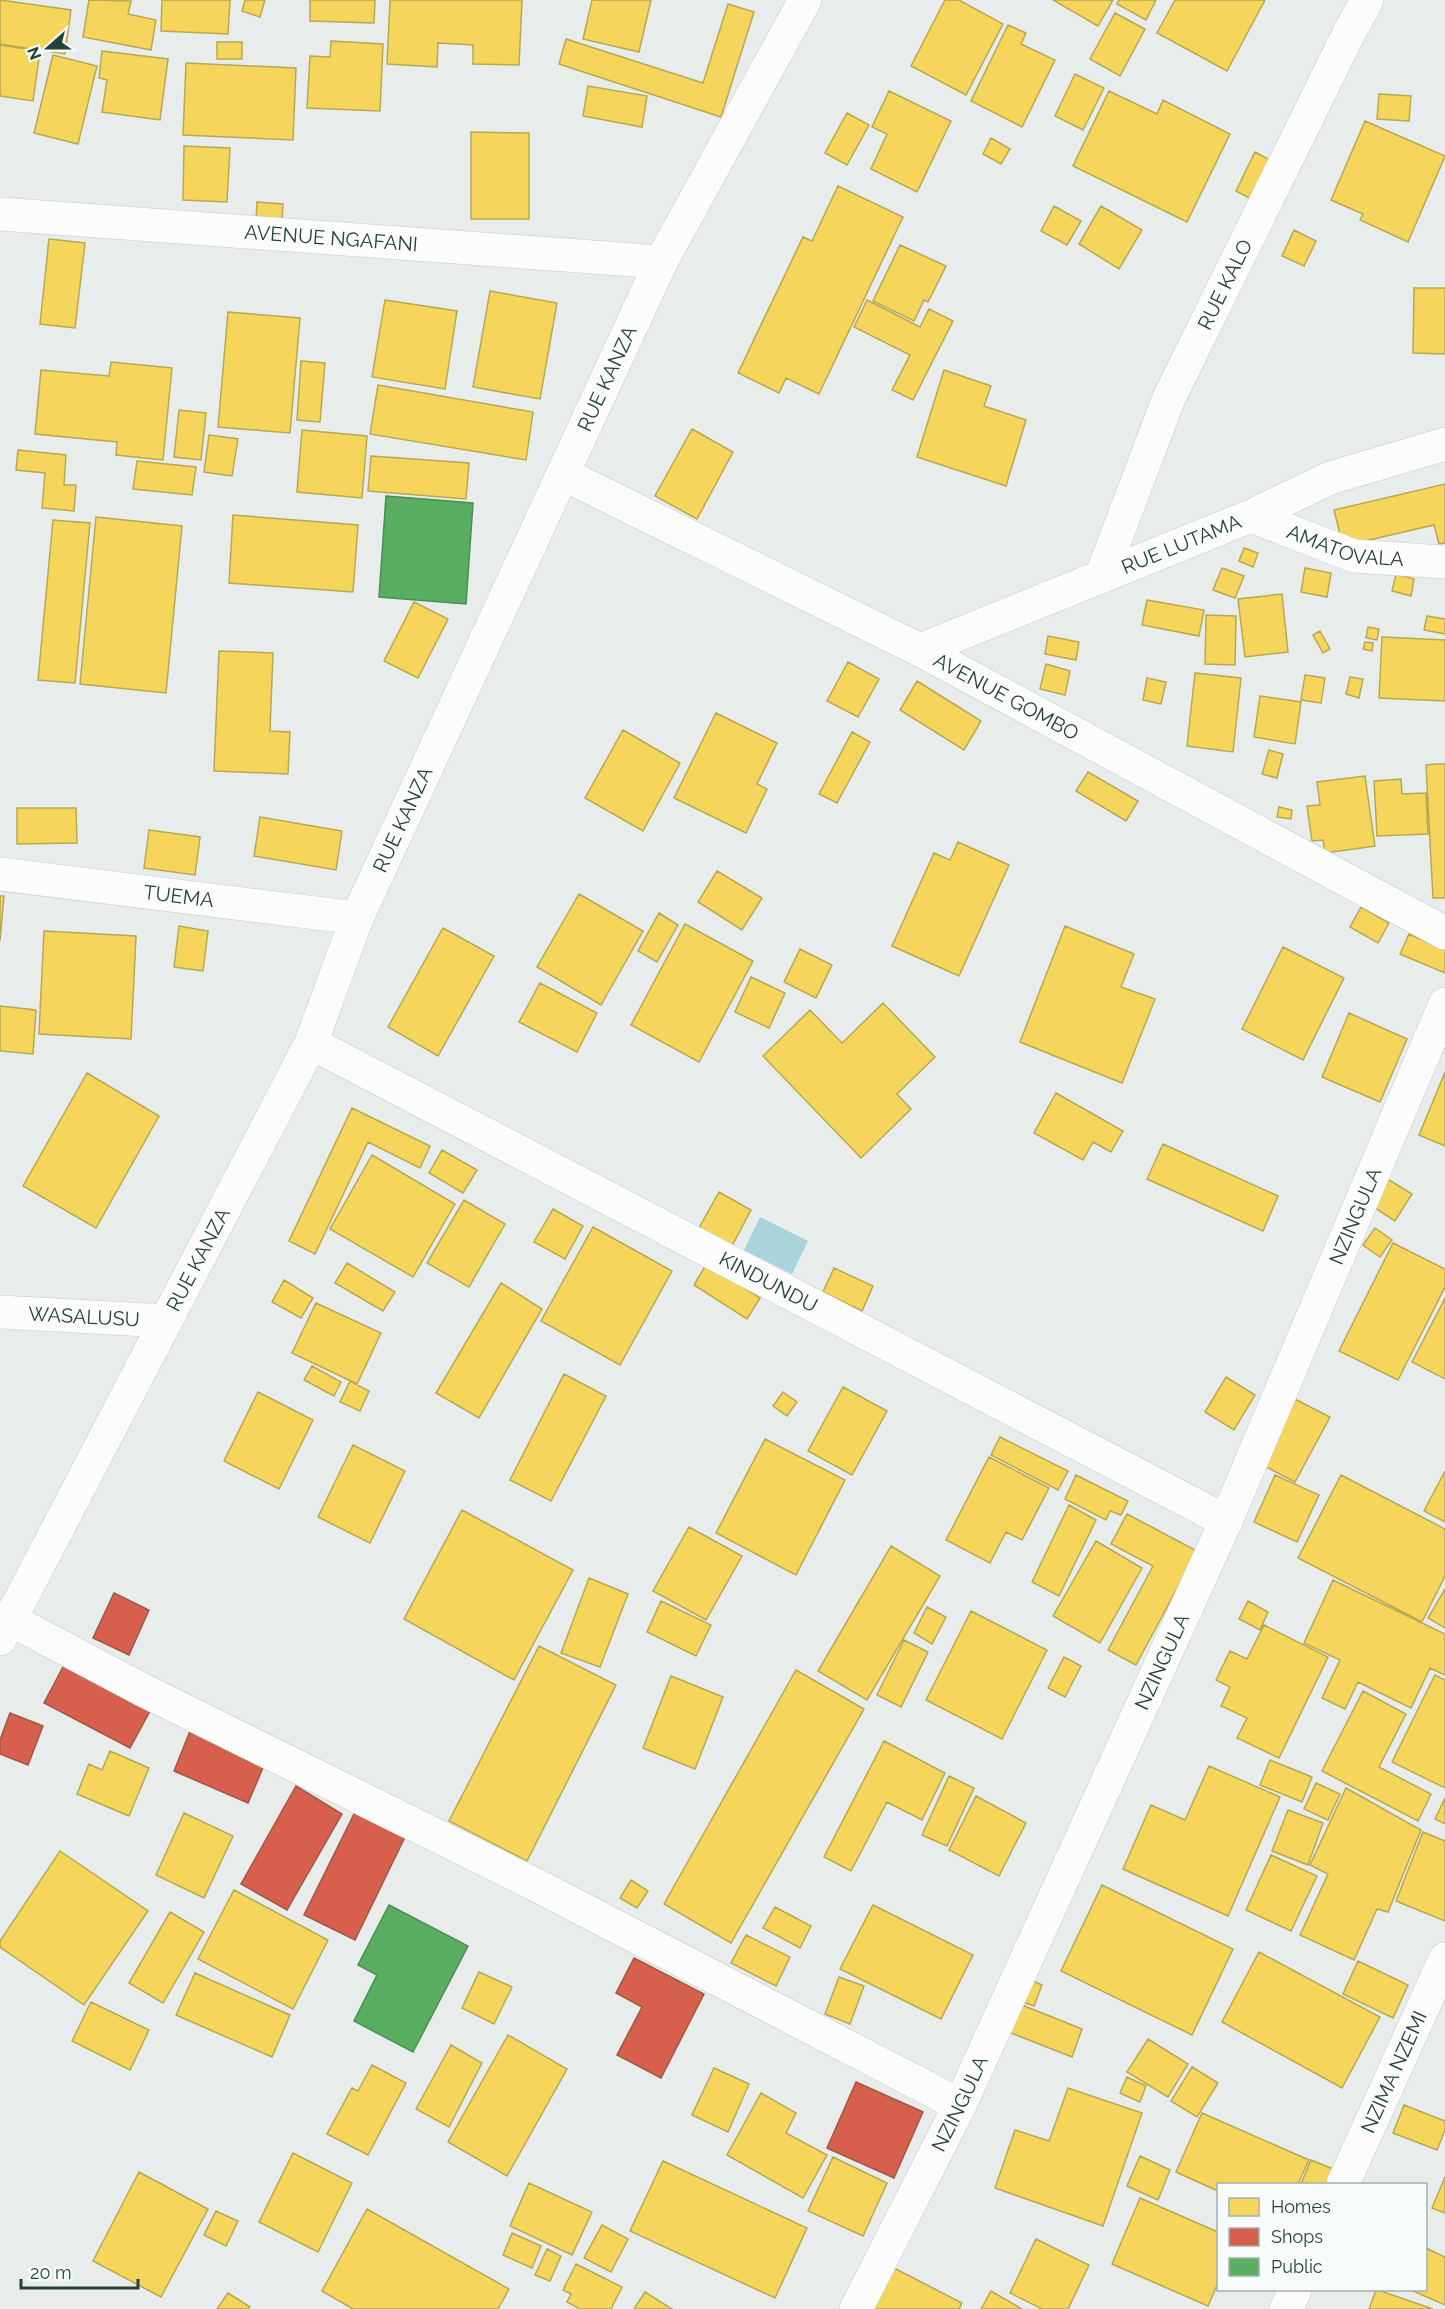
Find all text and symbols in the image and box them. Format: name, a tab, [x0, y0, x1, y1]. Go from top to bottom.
north arrow	[18, 18, 78, 78]
text: N	[23, 44, 46, 62]
street label: AVENUE NGAFANI	[244, 220, 419, 256]
street label: RUE KALO	[1193, 235, 1257, 334]
street label: RUE KANZA	[572, 322, 642, 435]
street label: RUE LUTAMA	[1118, 509, 1245, 579]
street label: AMATOVALA	[1284, 519, 1405, 571]
street label: AVENUE GOMBO	[930, 648, 1083, 745]
street label: RUE KANZA	[368, 763, 438, 876]
street label: TUEMA	[142, 880, 216, 912]
street label: NZINGULA	[1324, 1163, 1387, 1268]
street label: RUE KANZA	[161, 1203, 235, 1315]
street label: KINDUNDU	[715, 1246, 822, 1317]
street label: WASALUSU	[27, 1302, 140, 1332]
street label: NZINGULA	[1130, 1609, 1194, 1714]
street label: NZIMA NZEMI	[1356, 2007, 1432, 2137]
street label: NZINGULA	[926, 2052, 993, 2155]
legend	[1217, 2183, 1427, 2291]
text: Homes	[1271, 2196, 1331, 2217]
text: Shops	[1271, 2226, 1323, 2247]
scale bar	[21, 2252, 138, 2290]
text: Public	[1271, 2256, 1323, 2277]
text: 20 m	[30, 2262, 72, 2283]

